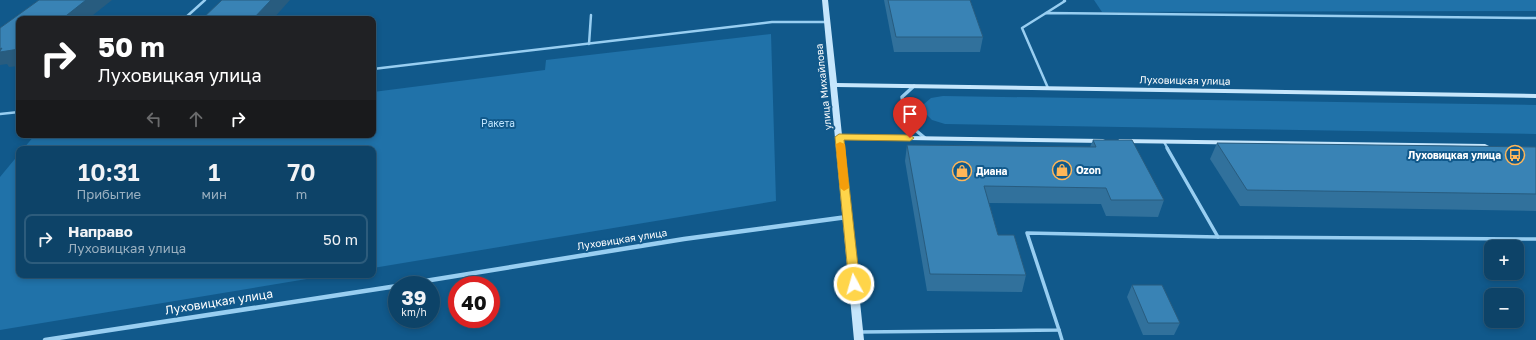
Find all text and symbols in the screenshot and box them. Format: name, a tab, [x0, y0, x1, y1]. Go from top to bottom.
text: 50 m	[98, 30, 165, 63]
icon: right	[32, 32, 84, 84]
street label: улица Михайлова	[812, 43, 834, 131]
text: Луховицкая улица	[98, 64, 262, 86]
street label: Луховицкая улица	[1139, 73, 1231, 87]
pin	[893, 97, 927, 138]
icon: arrive	[899, 103, 921, 125]
icon: left	[143, 108, 165, 130]
icon: ahead	[185, 108, 207, 130]
icon: right	[227, 108, 249, 130]
park label: Ракета	[481, 117, 515, 129]
bus stop icon: Луховицкая улица	[1504, 144, 1526, 166]
place label: Луховицкая улица	[1408, 149, 1501, 161]
text: 10:31	[78, 157, 140, 186]
text: 1	[208, 157, 220, 186]
text: 70	[287, 157, 316, 186]
shop icon: Ozon	[1051, 159, 1073, 181]
shop icon: Диана	[951, 160, 973, 182]
place label: Ozon	[1076, 164, 1101, 176]
place label: Диана	[976, 165, 1008, 177]
text: Прибытие	[76, 186, 141, 202]
text: мин	[202, 186, 227, 202]
text: m	[296, 186, 307, 202]
text: Направо	[68, 222, 133, 240]
street label: Луховицкая улица	[576, 226, 668, 252]
icon: right	[34, 228, 56, 250]
text: 50 m	[323, 230, 358, 248]
text: Луховицкая улица	[68, 240, 186, 256]
map controls	[1484, 240, 1524, 328]
button: +	[1484, 240, 1524, 280]
position arrow	[833, 263, 875, 305]
speed limit sign: 40	[448, 276, 500, 328]
text: 39	[402, 285, 426, 309]
street label: Луховицкая улица	[164, 286, 274, 317]
button: −	[1484, 288, 1524, 328]
text: km/h	[401, 306, 427, 318]

